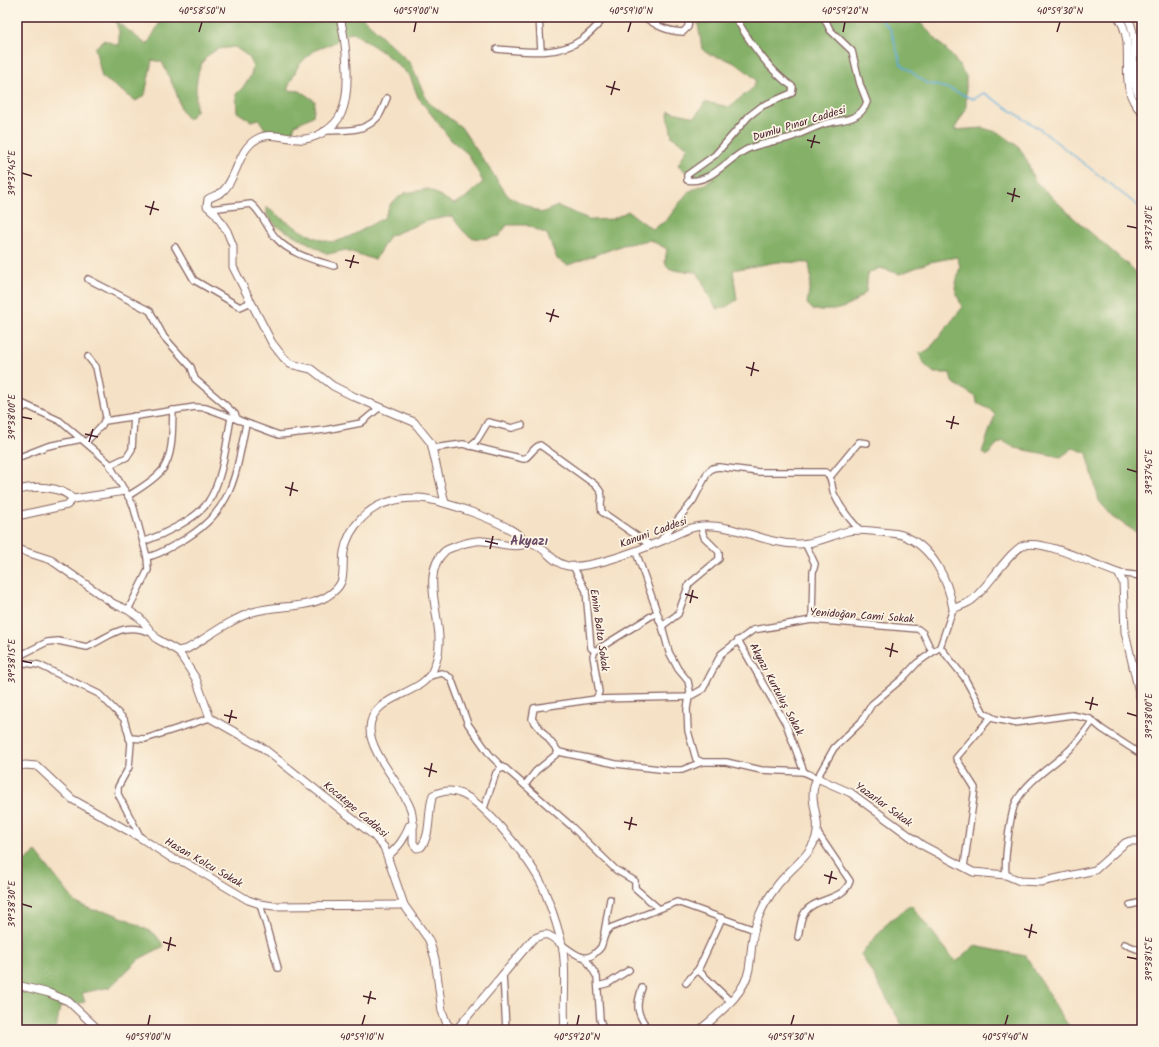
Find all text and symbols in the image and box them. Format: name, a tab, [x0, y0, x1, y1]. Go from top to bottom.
text: 40°58'50"N	[178, 3, 226, 19]
text: 40°59'00"N	[393, 3, 439, 19]
text: 40°59'10"N	[609, 3, 653, 19]
text: 40°59'20"N	[822, 3, 868, 19]
text: 40°59'30"N	[1037, 3, 1083, 19]
street label: Dumlu Pınar Caddesi	[751, 101, 848, 147]
text: 39°37'45"E	[4, 149, 20, 196]
text: 39°37'30"E	[1141, 204, 1157, 251]
text: 39°38'00"E	[4, 393, 20, 440]
text: 39°37'45"E	[1141, 448, 1157, 495]
street label: Kanuni Caddesi	[617, 512, 690, 553]
district label: Akyazı	[510, 531, 548, 552]
street label: Emin Balta Sokak	[584, 588, 614, 673]
street label: Yenidoğan Cami Sokak	[809, 603, 916, 629]
text: 39°38'15"E	[4, 637, 20, 683]
street label: Akyazı Kurtuluş Sokak	[744, 640, 809, 740]
text: 39°38'00"E	[1141, 692, 1157, 739]
street label: Kocatepe Caddesi	[319, 777, 392, 843]
street label: Yazarlar Sokak	[851, 778, 917, 832]
street label: Hasan Kolcu Sokak	[161, 833, 247, 893]
text: 39°38'30"E	[4, 879, 20, 928]
text: 39°38'15"E	[1141, 935, 1157, 981]
text: 40°59'00"N	[125, 1029, 171, 1045]
text: 40°59'10"N	[340, 1029, 384, 1045]
text: 40°59'20"N	[554, 1029, 600, 1045]
text: 40°59'30"N	[768, 1029, 814, 1045]
text: 40°59'40"N	[982, 1029, 1028, 1045]

